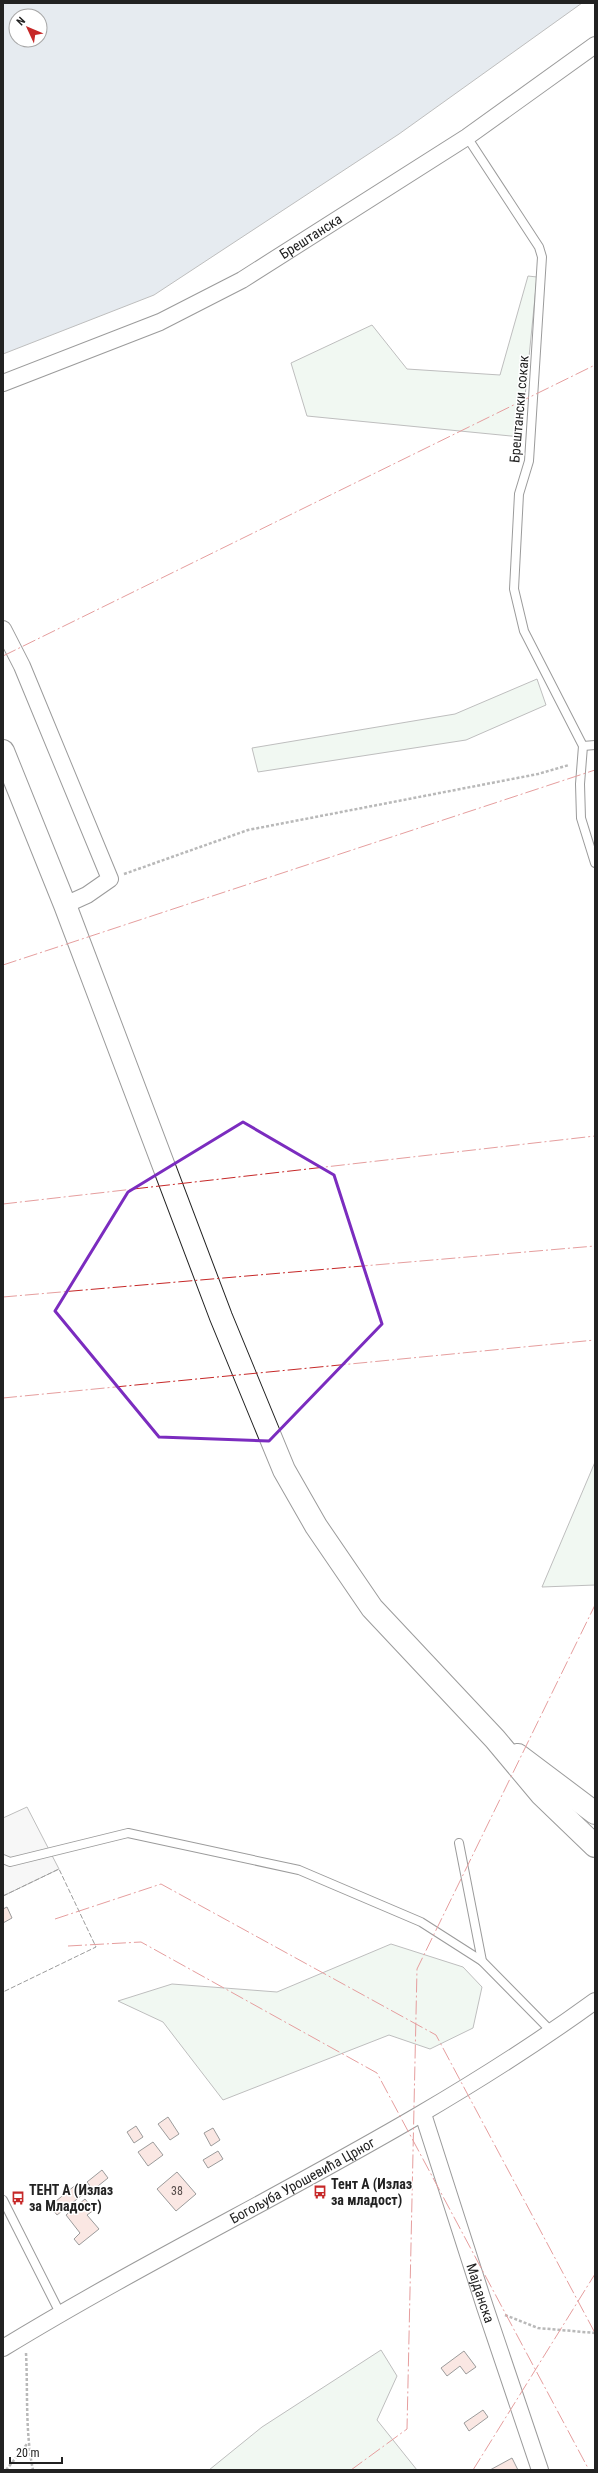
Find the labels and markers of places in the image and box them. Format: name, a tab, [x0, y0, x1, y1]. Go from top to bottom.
place label: Тент А (Излаз за младост)	[331, 2176, 412, 2209]
place label: ТЕНТ А (Излаз за Младост)	[29, 2182, 113, 2215]
bus stop icon: Тент А (Излаз за младост)	[312, 2184, 328, 2200]
bus stop icon: ТЕНТ А (Излаз за Младост)	[10, 2190, 26, 2206]

